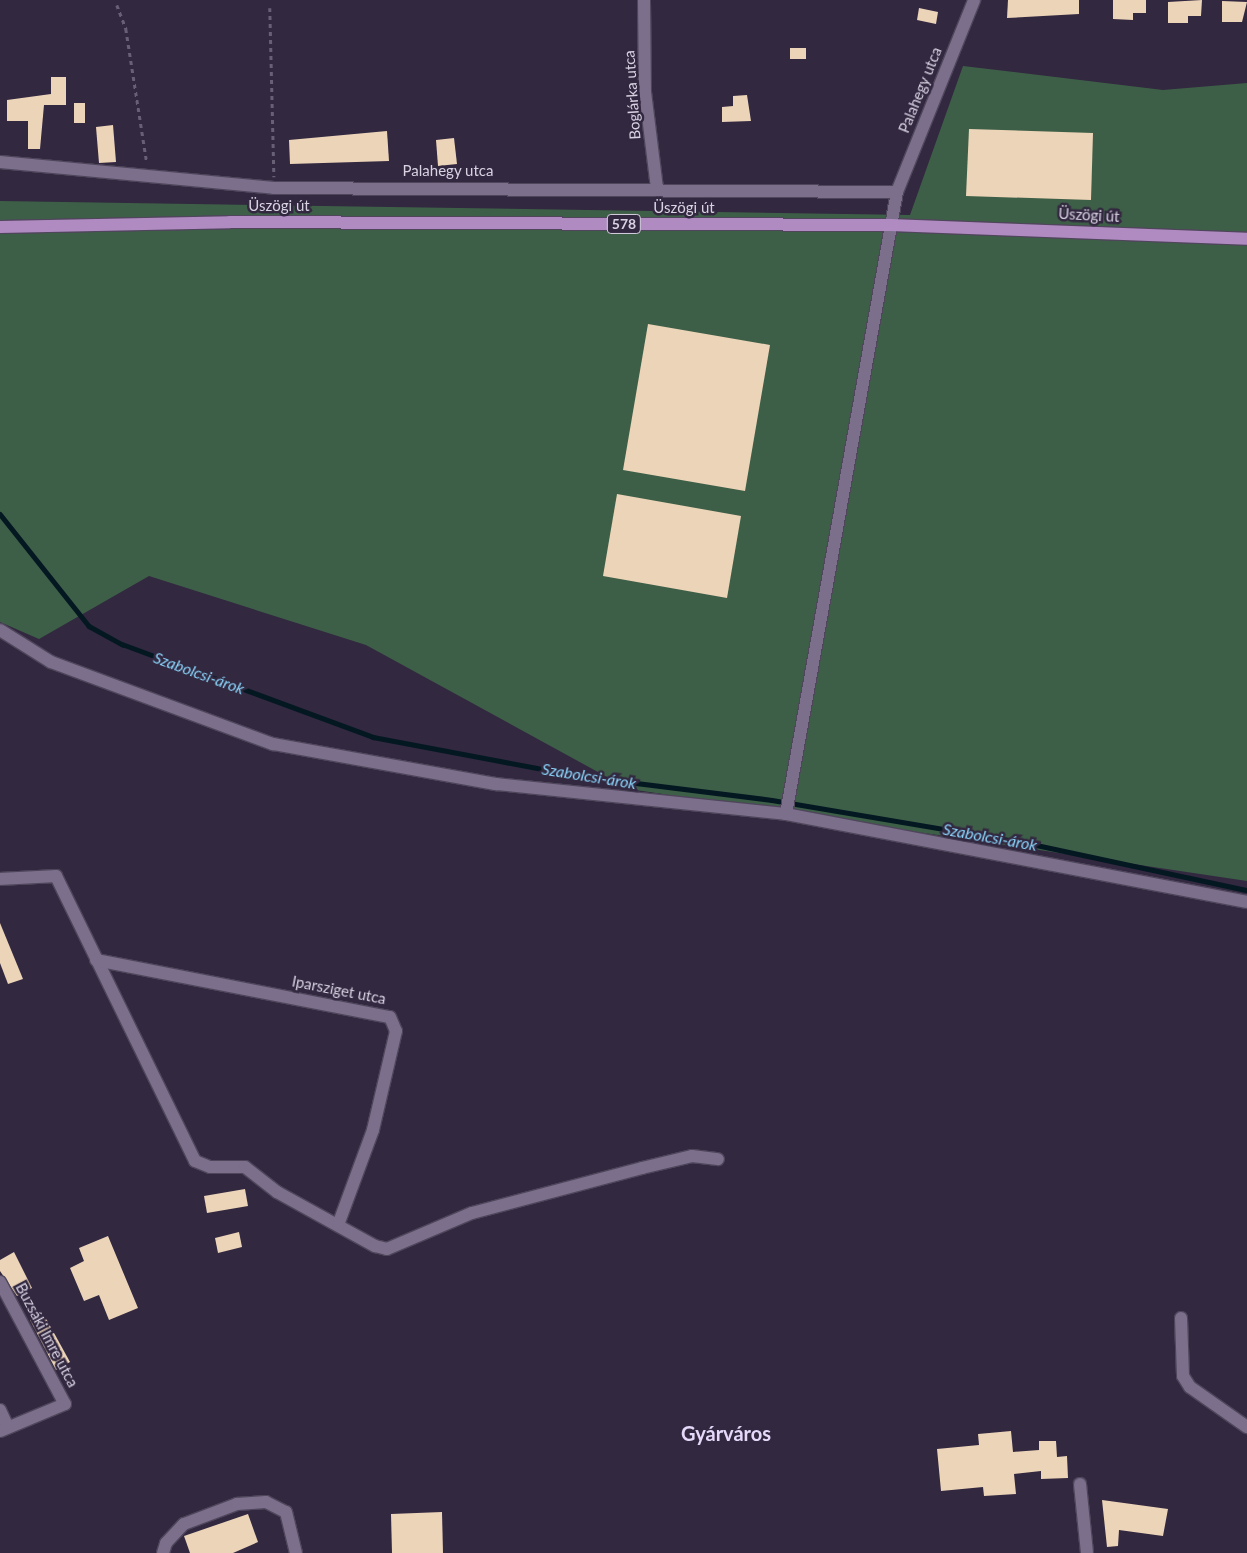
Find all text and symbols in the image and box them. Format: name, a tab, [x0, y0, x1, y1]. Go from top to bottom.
street label: Palahegy utca	[895, 44, 945, 136]
street label: Boglárka utca	[620, 50, 644, 140]
street label: Palahegy utca	[402, 162, 494, 180]
street label: Üszögi út	[248, 197, 310, 215]
street label: Üszögi út	[653, 199, 715, 217]
street label: Üszögi út	[1058, 204, 1120, 226]
road number: 578	[606, 212, 642, 235]
water label: Szabolcsi-árok	[151, 648, 247, 698]
water label: Szabolcsi-árok	[540, 759, 638, 793]
water label: Szabolcsi-árok	[941, 819, 1039, 855]
street label: Iparsziget utca	[290, 972, 388, 1008]
street label: Buzsáki Imre utca	[12, 1280, 82, 1390]
district label: Gyárváros	[681, 1421, 771, 1445]

